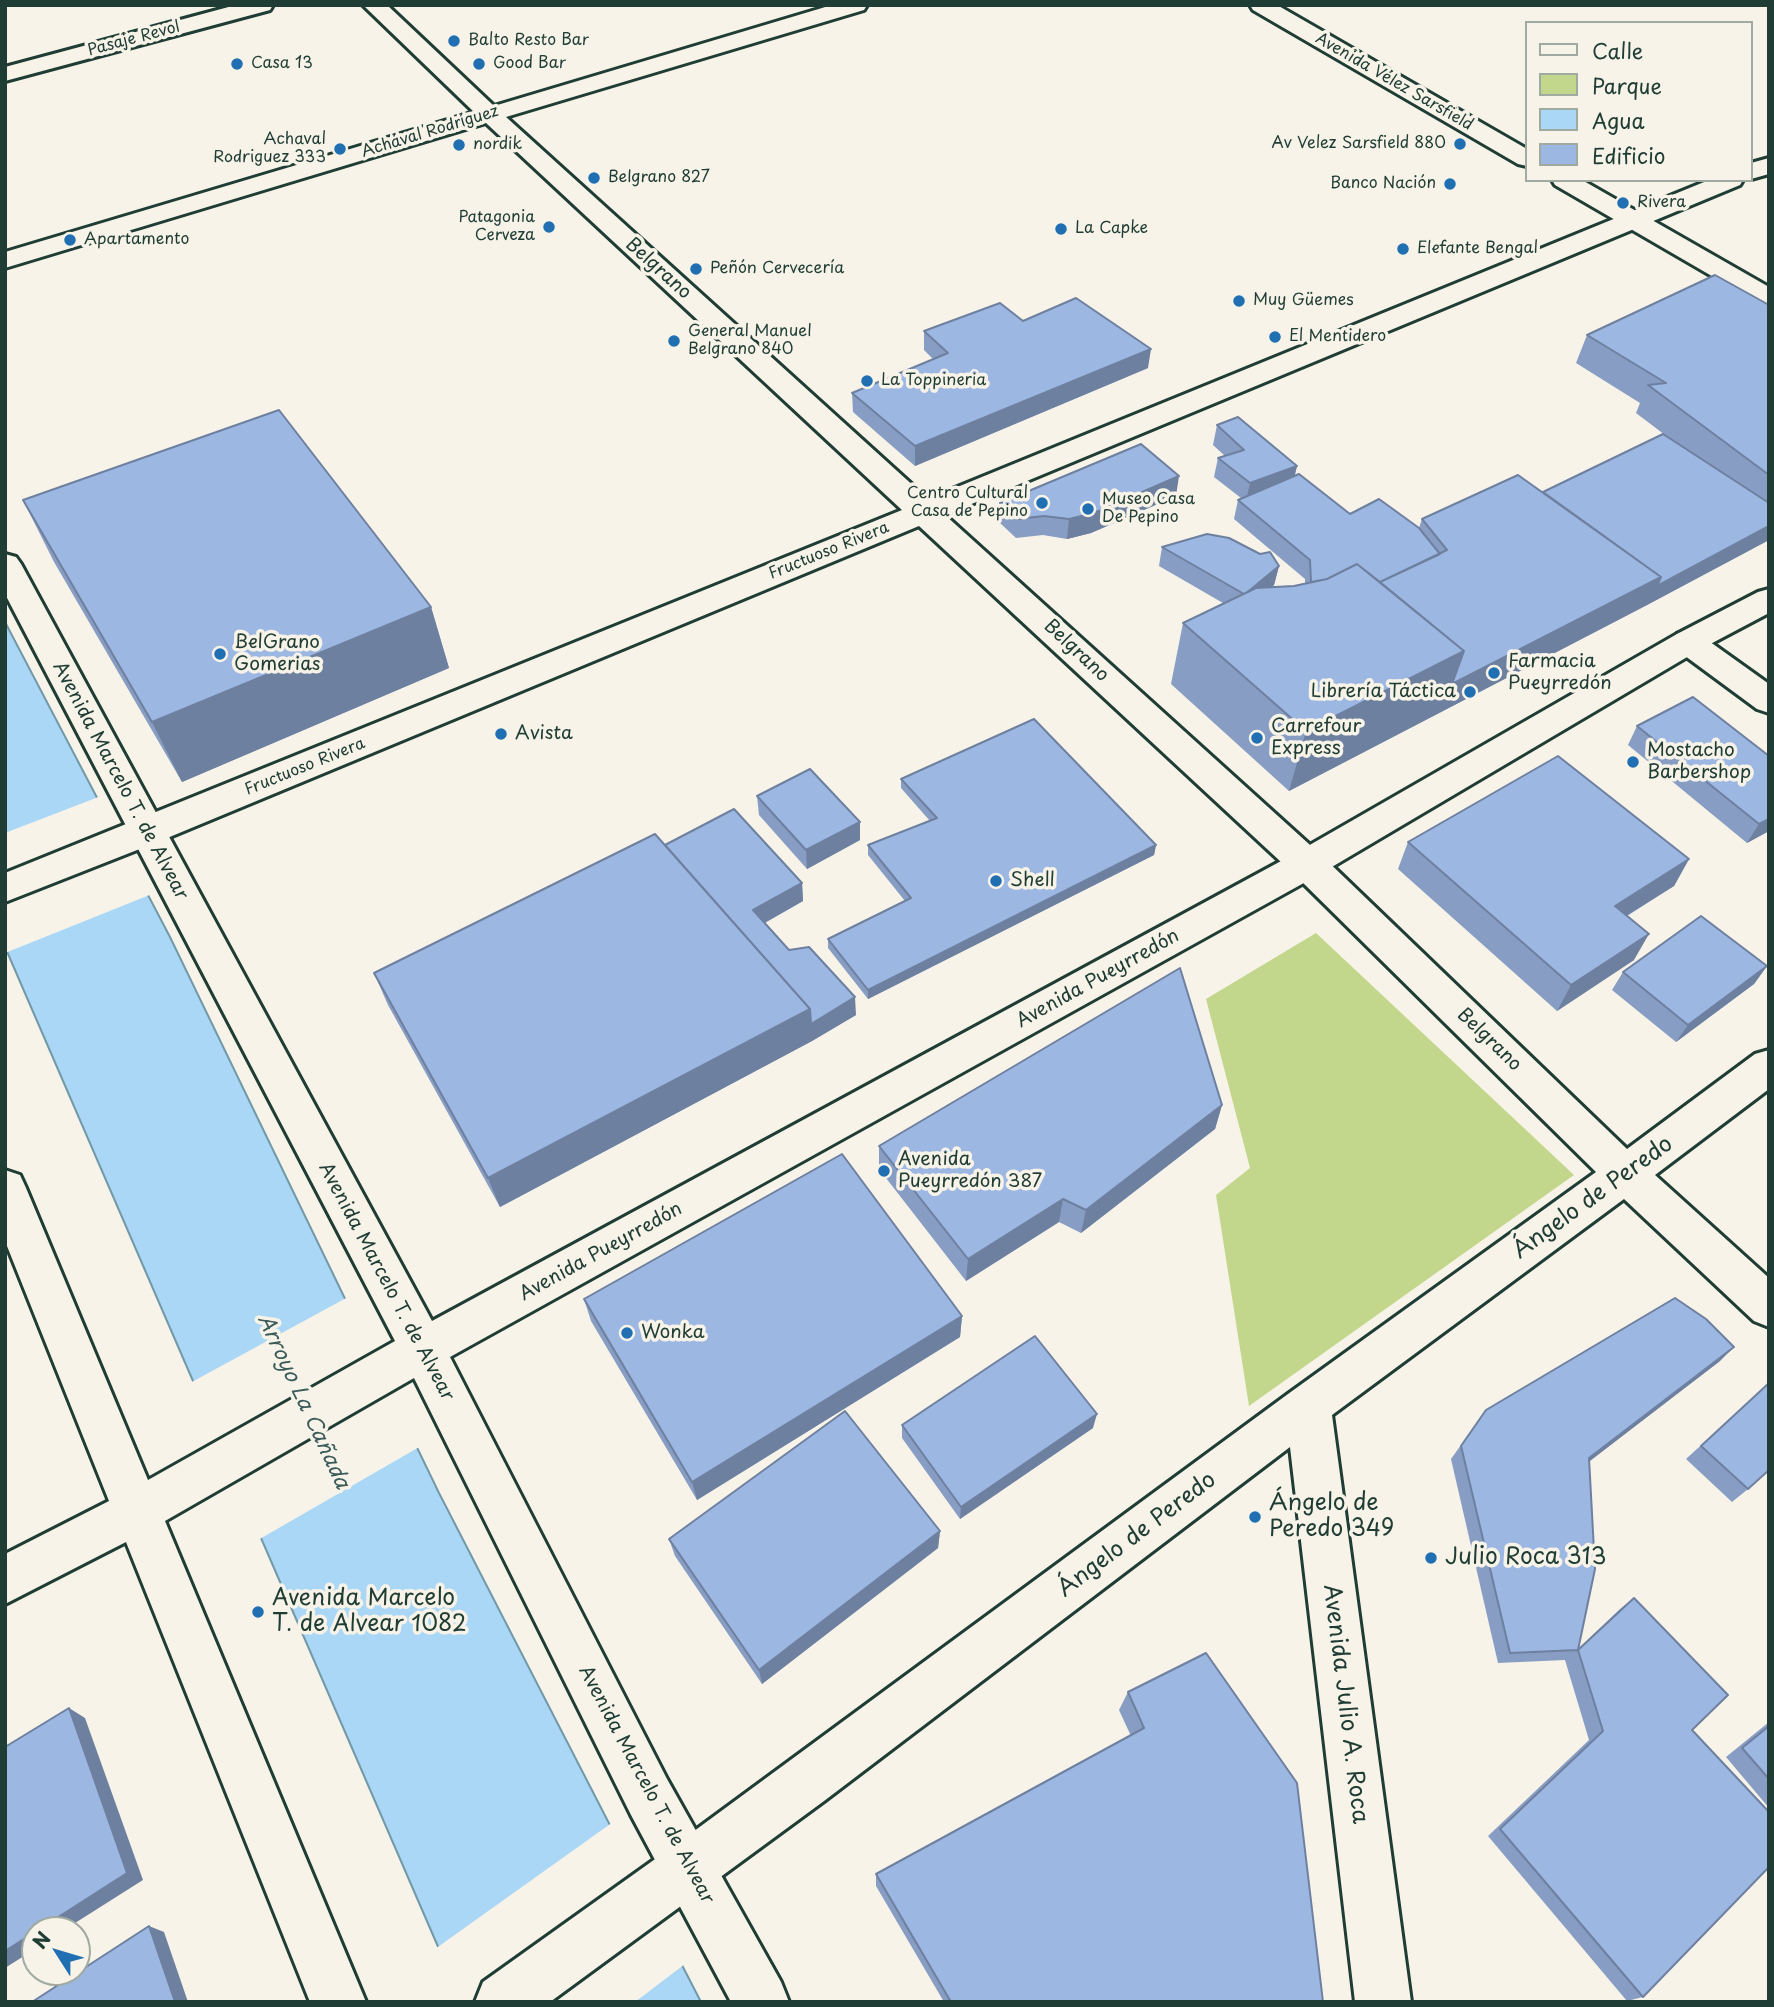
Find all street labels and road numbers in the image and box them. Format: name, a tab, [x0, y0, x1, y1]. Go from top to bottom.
street label: Pasaje Revol	[86, 17, 182, 61]
street label: Avenida Vélez Sarsfield	[1312, 29, 1476, 135]
street label: Achával Rodríguez	[359, 102, 501, 162]
street label: Belgrano	[620, 233, 696, 305]
street label: Fructuoso Rivera	[766, 518, 892, 584]
street label: Belgrano	[1039, 615, 1113, 687]
street label: Avenida Marcelo T. de Alvear	[47, 658, 193, 904]
street label: Fructuoso Rivera	[242, 734, 368, 800]
street label: Avenida Pueyrredón	[1013, 925, 1183, 1033]
street label: Belgrano	[1452, 1004, 1526, 1076]
street label: Ángelo de Peredo	[1508, 1131, 1678, 1265]
street label: Avenida Marcelo T. de Alvear	[313, 1159, 459, 1405]
street label: Avenida Pueyrredón	[516, 1198, 686, 1306]
street label: Ángelo de Peredo	[1052, 1466, 1222, 1604]
street label: Avenida Julio A. Roca	[1317, 1583, 1373, 1825]
street label: Avenida Marcelo T. de Alvear	[573, 1662, 719, 1908]

